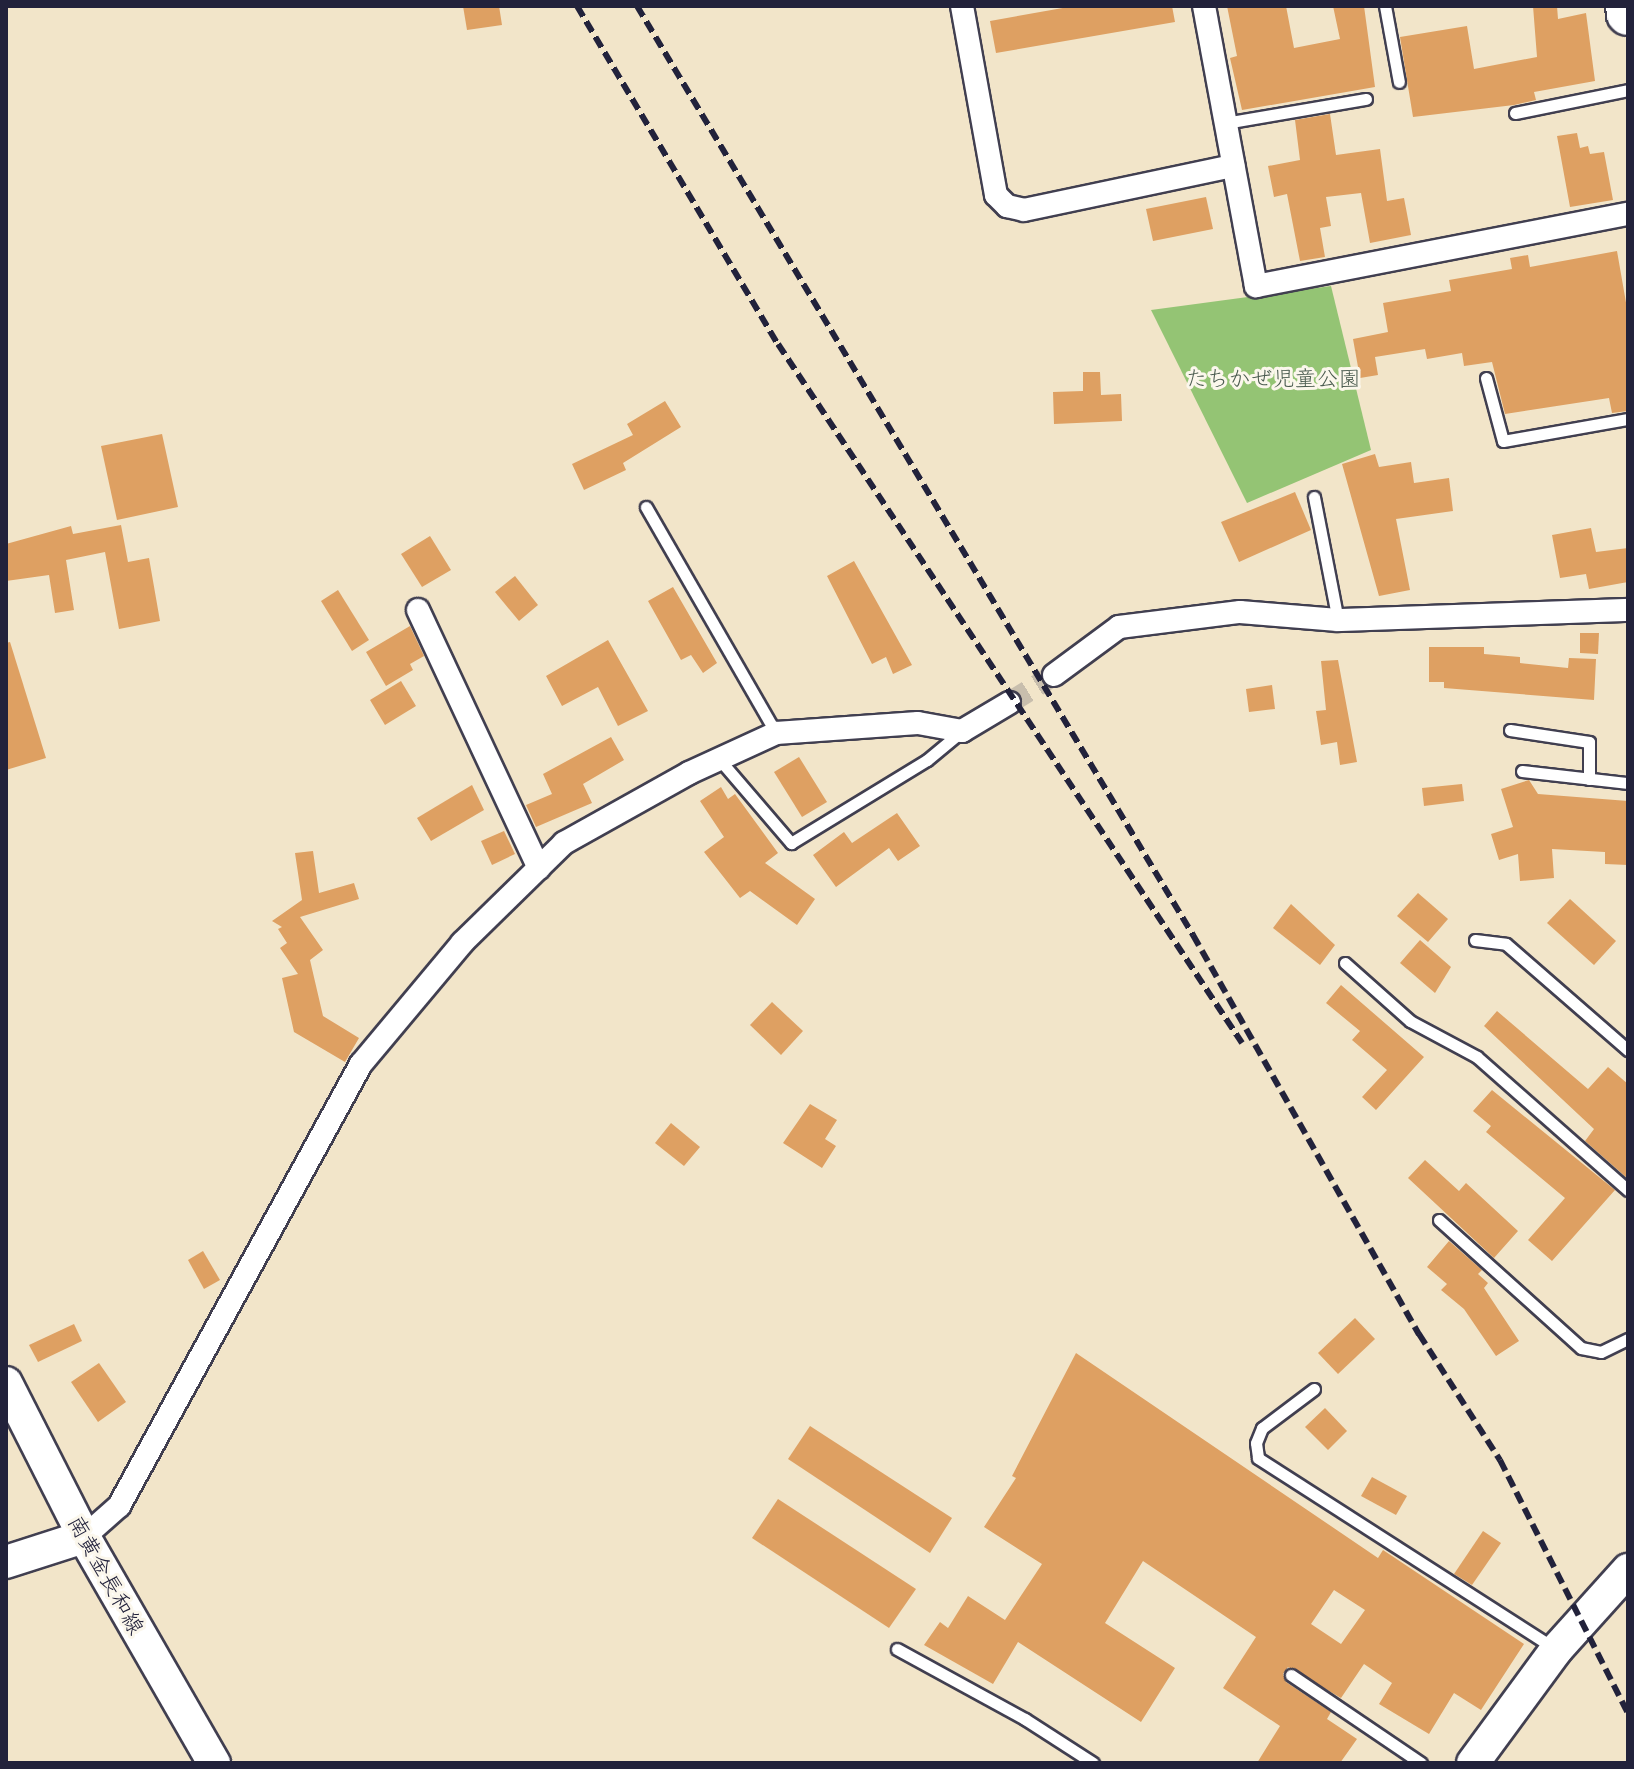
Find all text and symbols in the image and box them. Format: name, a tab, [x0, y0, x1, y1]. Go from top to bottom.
park label: たちかぜ児童公園	[1185, 366, 1361, 392]
street label: 南黄金長和線	[62, 1511, 150, 1639]

